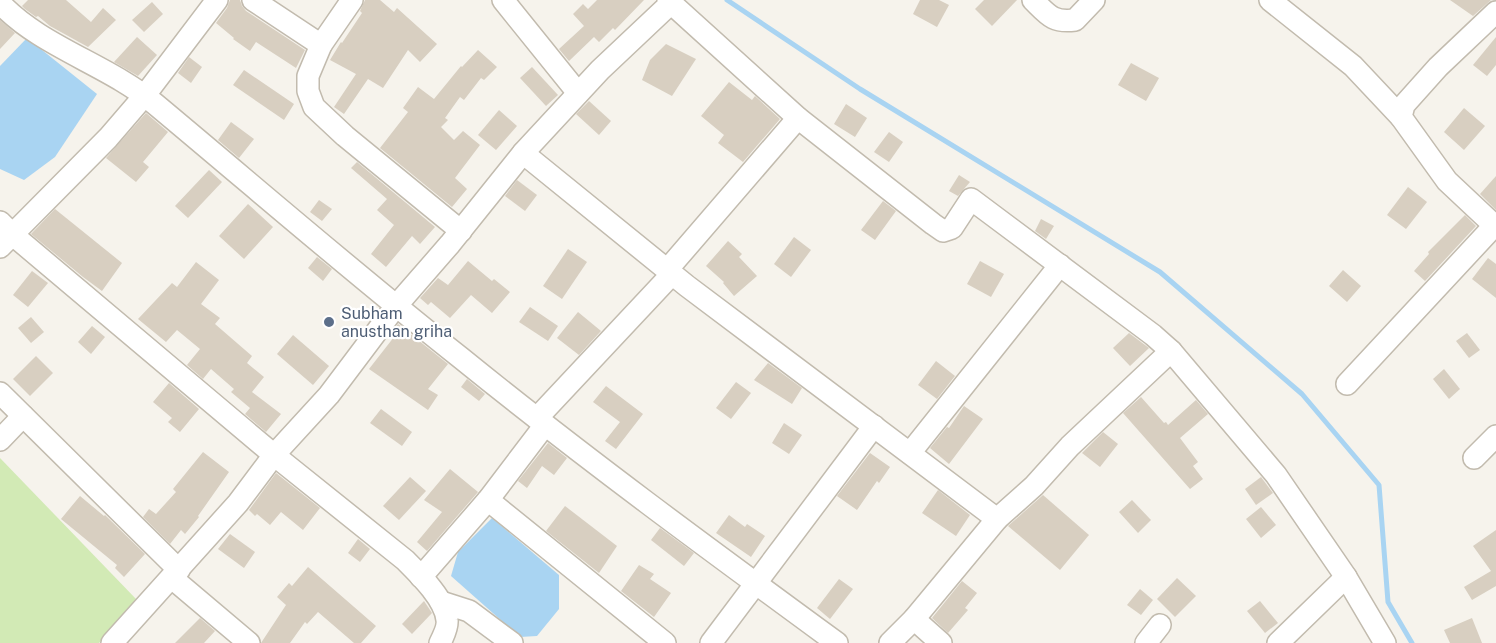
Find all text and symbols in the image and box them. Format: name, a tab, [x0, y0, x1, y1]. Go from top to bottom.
place label: Subham anusthan griha	[341, 304, 452, 341]
marker: Subham anusthan griha	[322, 315, 336, 329]

